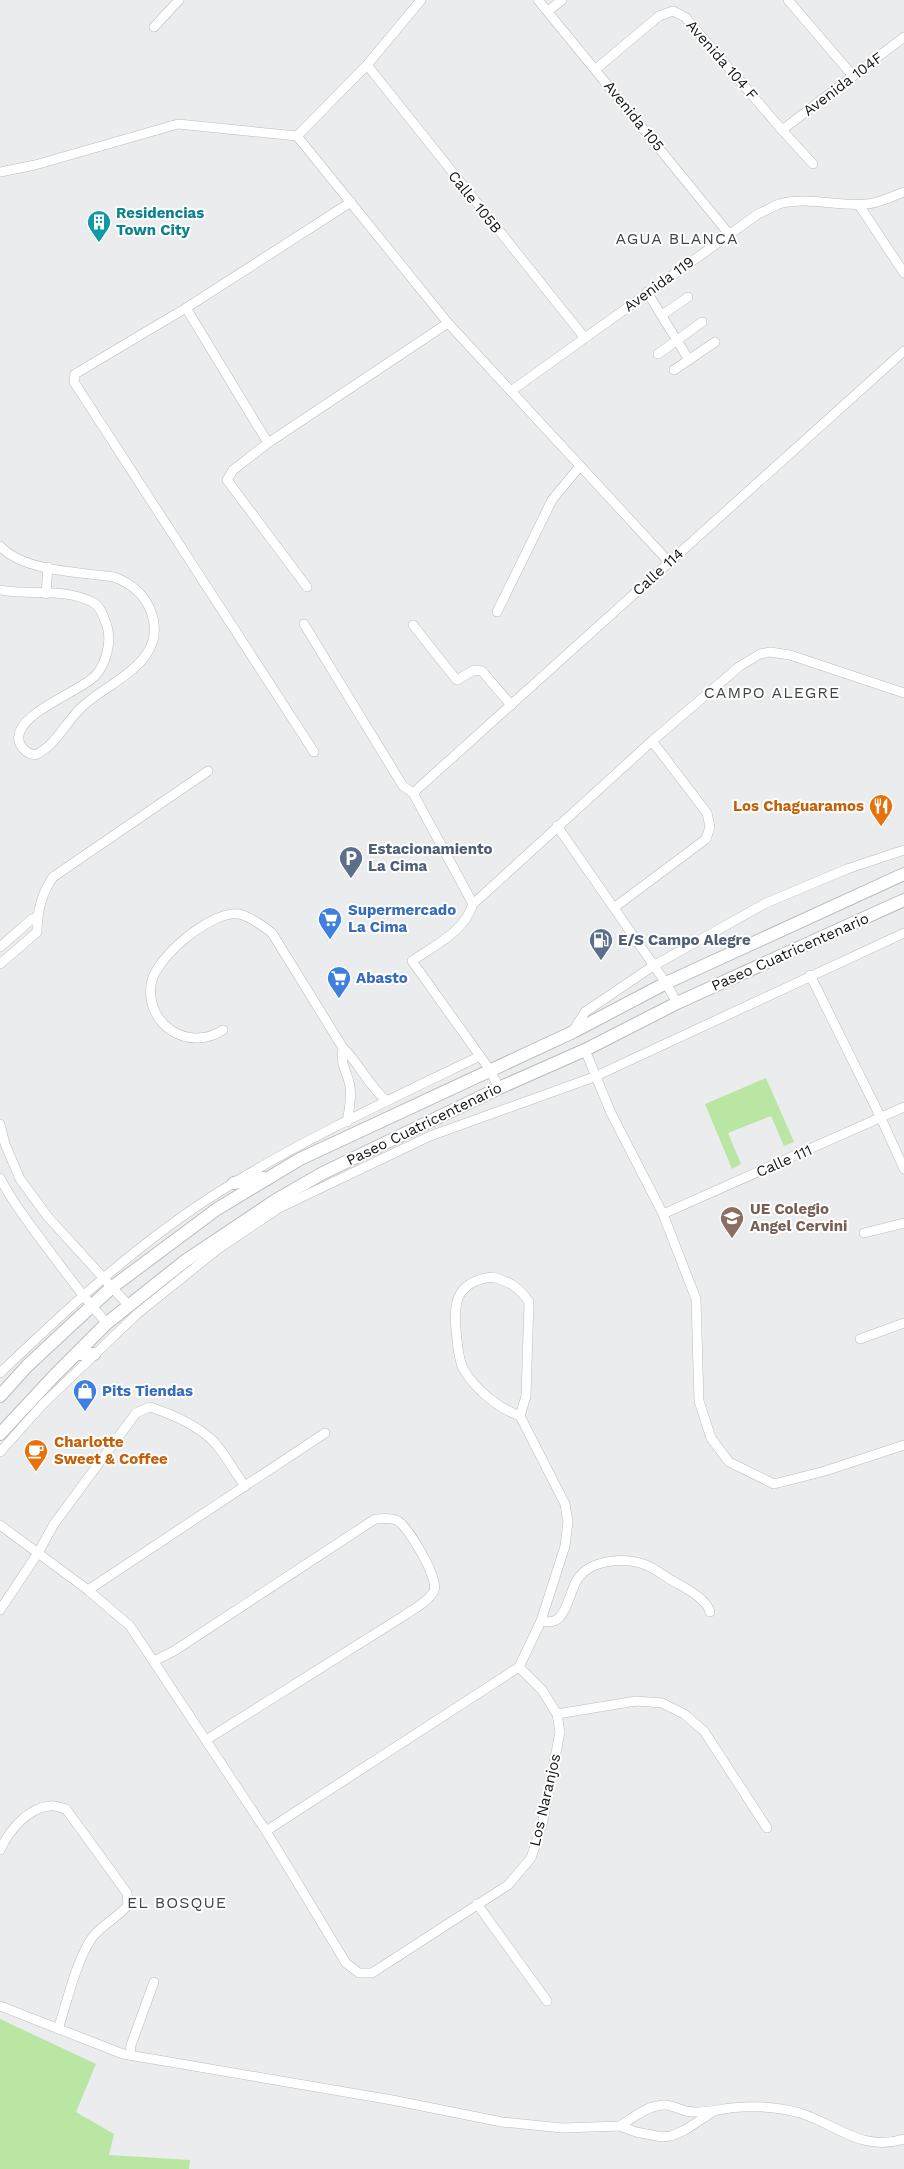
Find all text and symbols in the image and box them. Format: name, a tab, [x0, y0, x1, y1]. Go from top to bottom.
street label: Avenida 104 F	[682, 16, 762, 104]
street label: Avenida 104F	[800, 48, 886, 120]
street label: Avenida 105	[600, 77, 668, 155]
street label: Calle 105B	[444, 167, 506, 237]
place label: Residencias Town City	[116, 204, 204, 239]
building icon: Residencias Town City	[86, 209, 112, 243]
district label: AGUA BLANCA	[616, 229, 738, 248]
street label: Avenida 119	[620, 252, 698, 316]
street label: Calle 114	[629, 544, 687, 600]
district label: CAMPO ALEGRE	[704, 683, 840, 702]
restaurant icon: Los Chaguaramos	[868, 793, 894, 827]
place label: Los Chaguaramos	[733, 797, 864, 815]
place label: Estacionamiento La Cima	[368, 840, 493, 875]
parking icon: Estacionamiento La Cima	[338, 845, 364, 879]
place label: Supermercado La Cima	[348, 901, 456, 936]
supermarket icon: Supermercado La Cima	[317, 906, 343, 940]
street label: Paseo Cuatricentenario	[708, 909, 872, 995]
fuel station icon: E/S Campo Alegre	[588, 927, 614, 961]
place label: E/S Campo Alegre	[618, 931, 751, 949]
supermarket icon: Abasto	[326, 965, 352, 999]
place label: Abasto	[356, 969, 408, 987]
street label: Paseo Cuatricentenario	[343, 1079, 505, 1169]
street label: Calle 111	[753, 1141, 815, 1181]
place label: UE Colegio Angel Cervini	[750, 1200, 847, 1235]
school or university icon: UE Colegio Angel Cervini	[719, 1205, 745, 1239]
shop icon: Pits Tiendas	[72, 1378, 98, 1412]
place label: Pits Tiendas	[102, 1382, 193, 1400]
place label: Charlotte Sweet & Coffee	[54, 1433, 168, 1468]
cafe icon: Charlotte Sweet & Coffee	[23, 1438, 49, 1472]
street label: Los Naranjos	[526, 1752, 564, 1848]
district label: EL BOSQUE	[127, 1893, 227, 1912]

